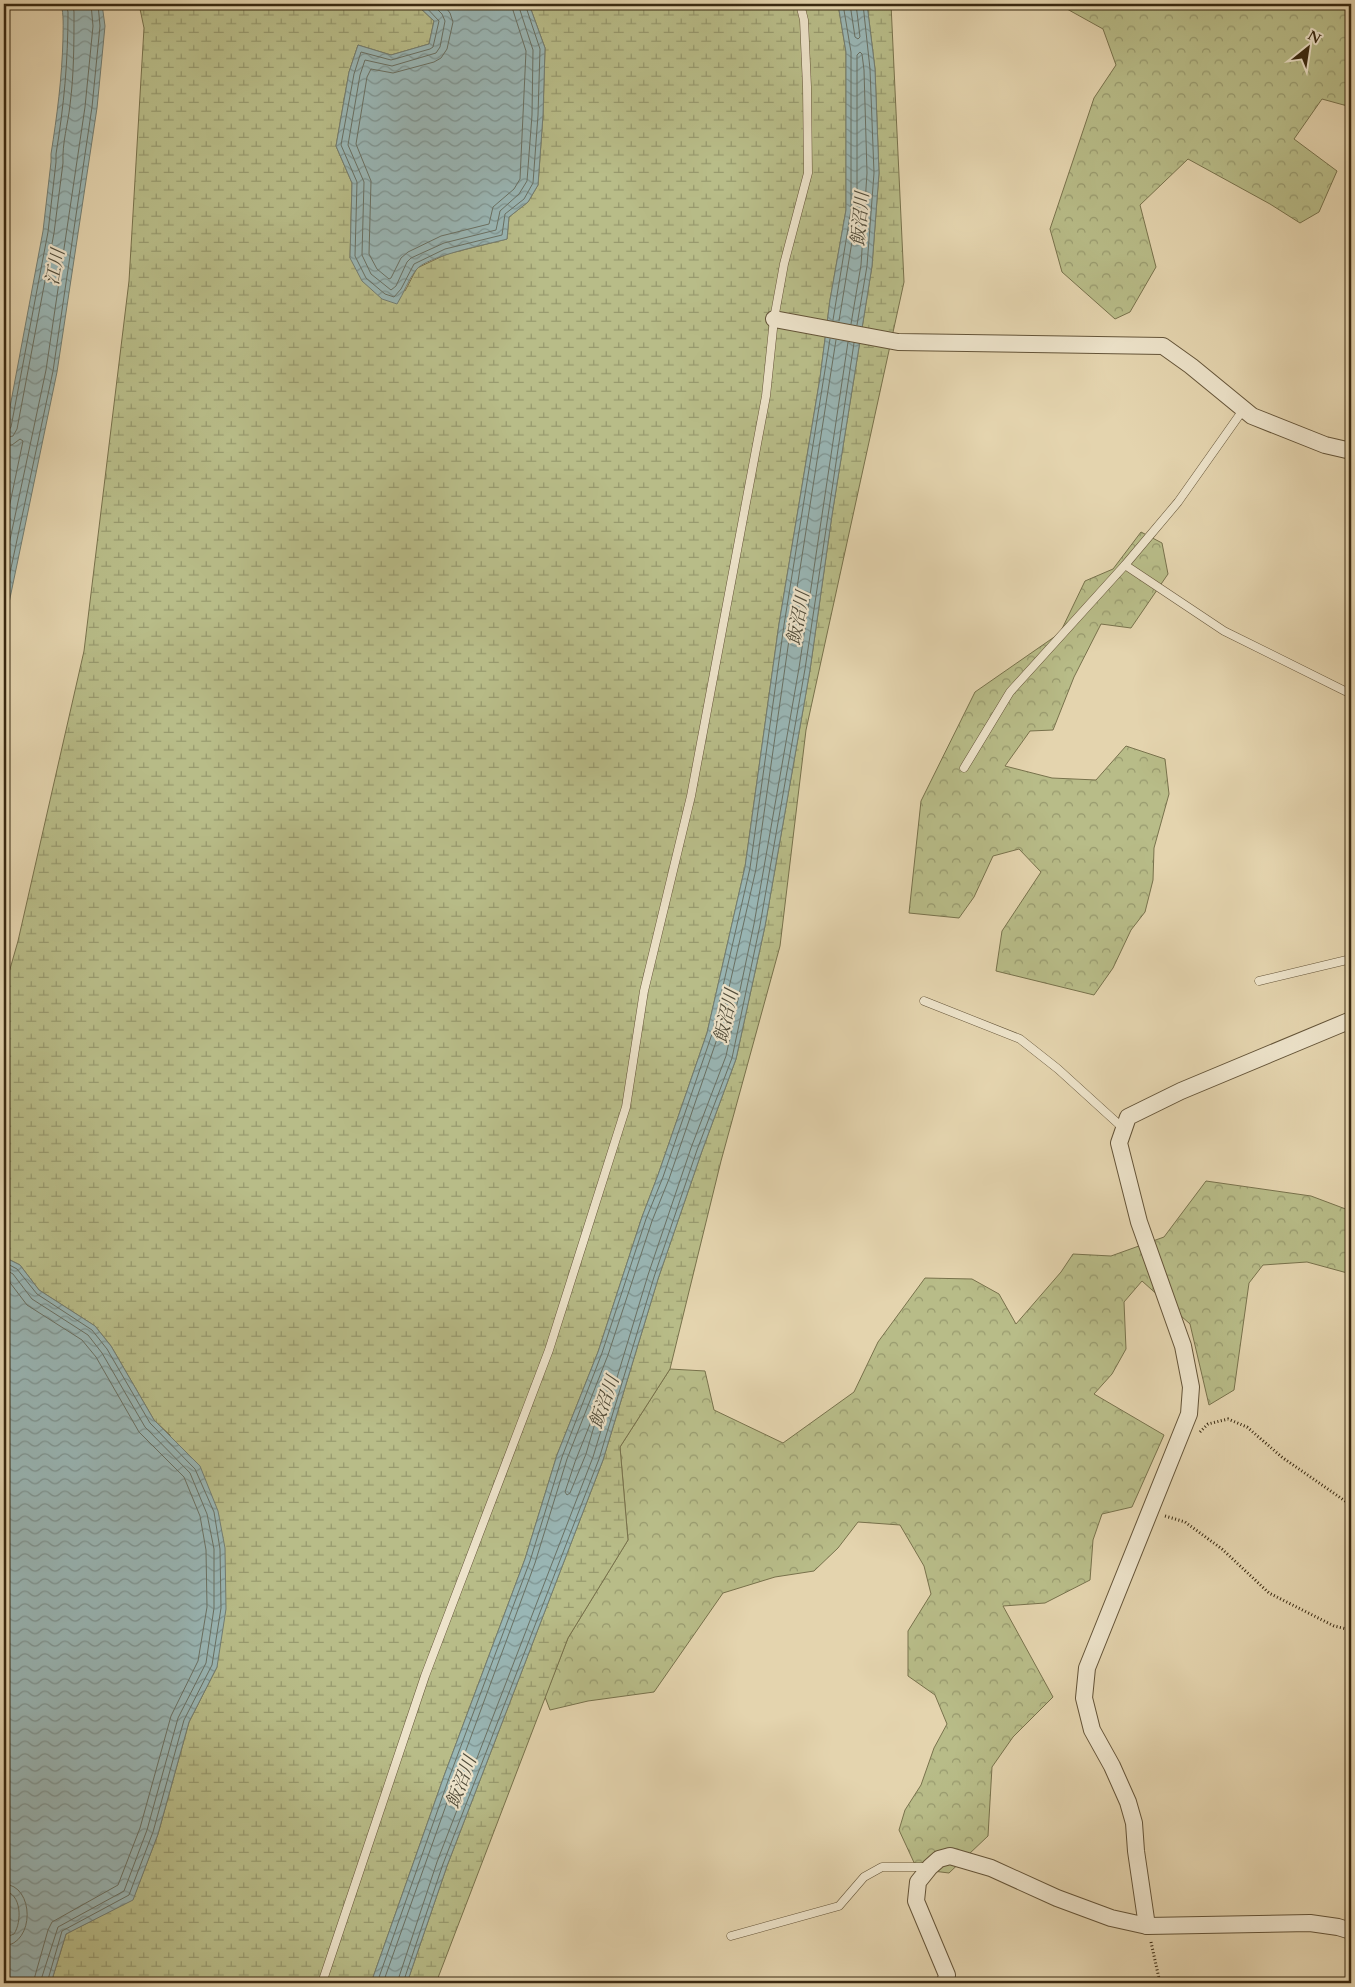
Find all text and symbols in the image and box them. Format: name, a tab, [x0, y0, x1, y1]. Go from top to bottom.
north arrow	[1282, 22, 1332, 72]
text: N	[1304, 26, 1324, 48]
water label: 飯沼川	[846, 189, 875, 247]
water label: 江川	[40, 245, 71, 287]
water label: 飯沼川	[781, 587, 816, 647]
water label: 飯沼川	[708, 985, 745, 1045]
water label: 飯沼川	[583, 1371, 626, 1432]
water label: 飯沼川	[440, 1751, 484, 1812]

